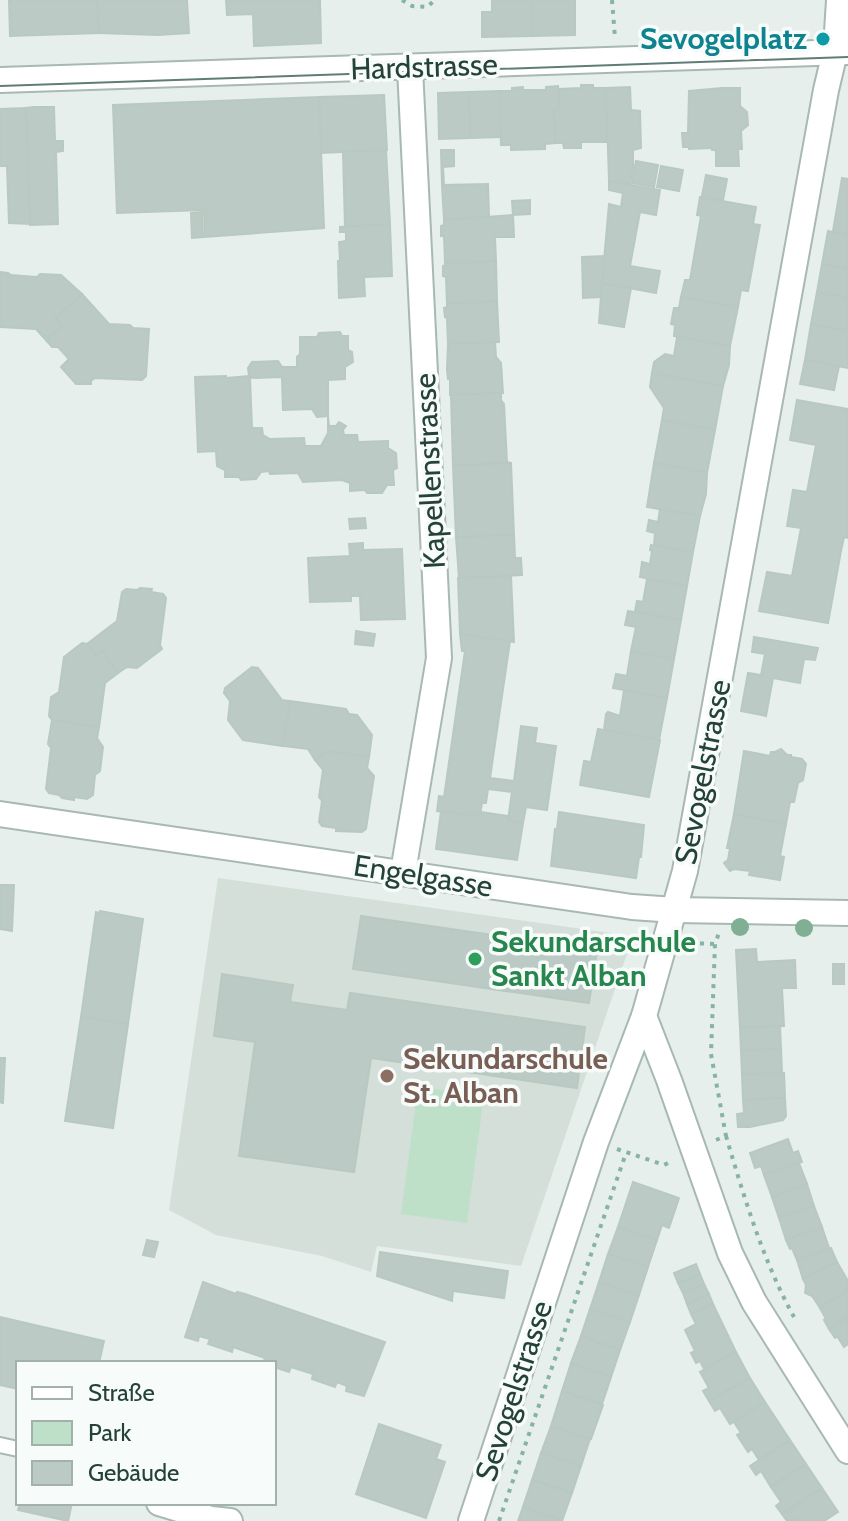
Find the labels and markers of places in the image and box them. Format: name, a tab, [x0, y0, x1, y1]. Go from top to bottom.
place label: Sevogelplatz	[640, 20, 807, 57]
marker: Sevogelplatz	[814, 30, 832, 48]
place label: Sekundarschule Sankt Alban	[491, 923, 696, 994]
marker: Sekundarschule Sankt Alban	[466, 950, 484, 968]
place label: Sekundarschule St. Alban	[403, 1040, 608, 1111]
marker: Sekundarschule St. Alban	[378, 1067, 396, 1085]

